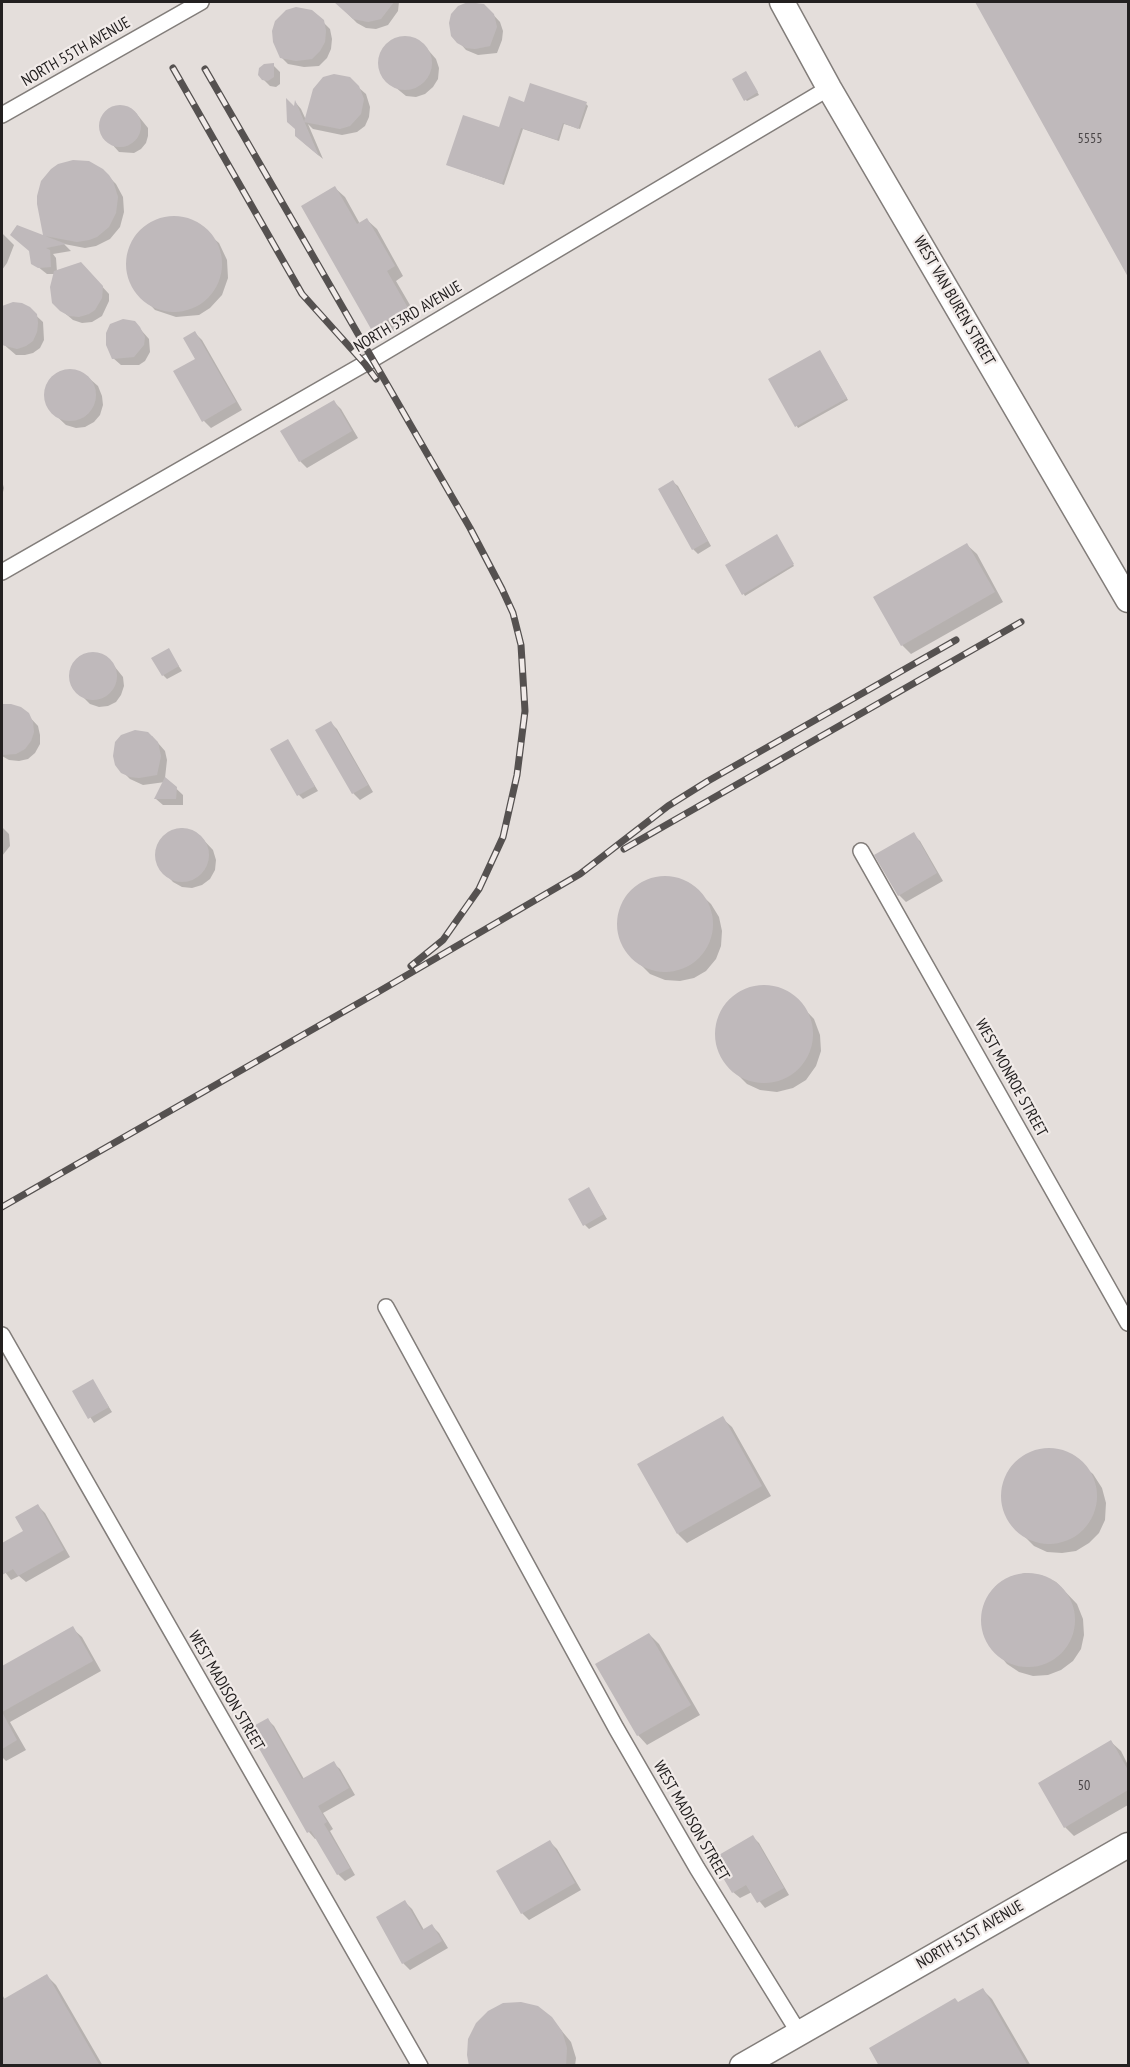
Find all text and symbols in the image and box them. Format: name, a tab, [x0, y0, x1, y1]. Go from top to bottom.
street label: NORTH 55TH AVENUE	[18, 13, 134, 91]
house number: 5555	[1077, 131, 1103, 147]
street label: WEST VAN BUREN STREET	[909, 233, 999, 369]
street label: NORTH 53RD AVENUE	[351, 277, 465, 357]
street label: WEST MONROE STREET	[971, 1016, 1051, 1140]
street label: WEST MADISON STREET	[184, 1628, 268, 1754]
street label: WEST MADISON STREET	[649, 1758, 733, 1884]
house number: 50	[1078, 1778, 1090, 1794]
street label: NORTH 51ST AVENUE	[913, 1897, 1027, 1973]

